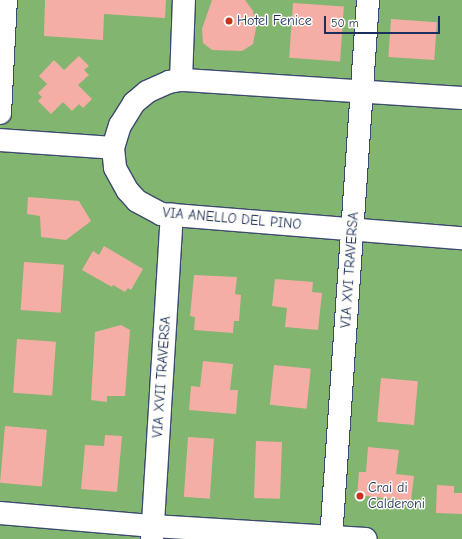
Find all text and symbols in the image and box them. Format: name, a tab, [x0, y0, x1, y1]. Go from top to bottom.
scale bar	[326, 8, 442, 34]
place label: Hotel Fenice	[237, 13, 312, 29]
marker: Hotel Fenice	[224, 16, 234, 26]
text: 50 m	[331, 16, 359, 30]
street label: VIA ANELLO DEL PINO	[162, 205, 302, 233]
street label: VIA XVI TRAVERSA	[338, 211, 362, 329]
street label: VIA XVII TRAVERSA	[149, 316, 175, 438]
place label: Crai di Calderoni	[368, 480, 425, 512]
marker: Crai di Calderoni	[355, 491, 365, 501]

